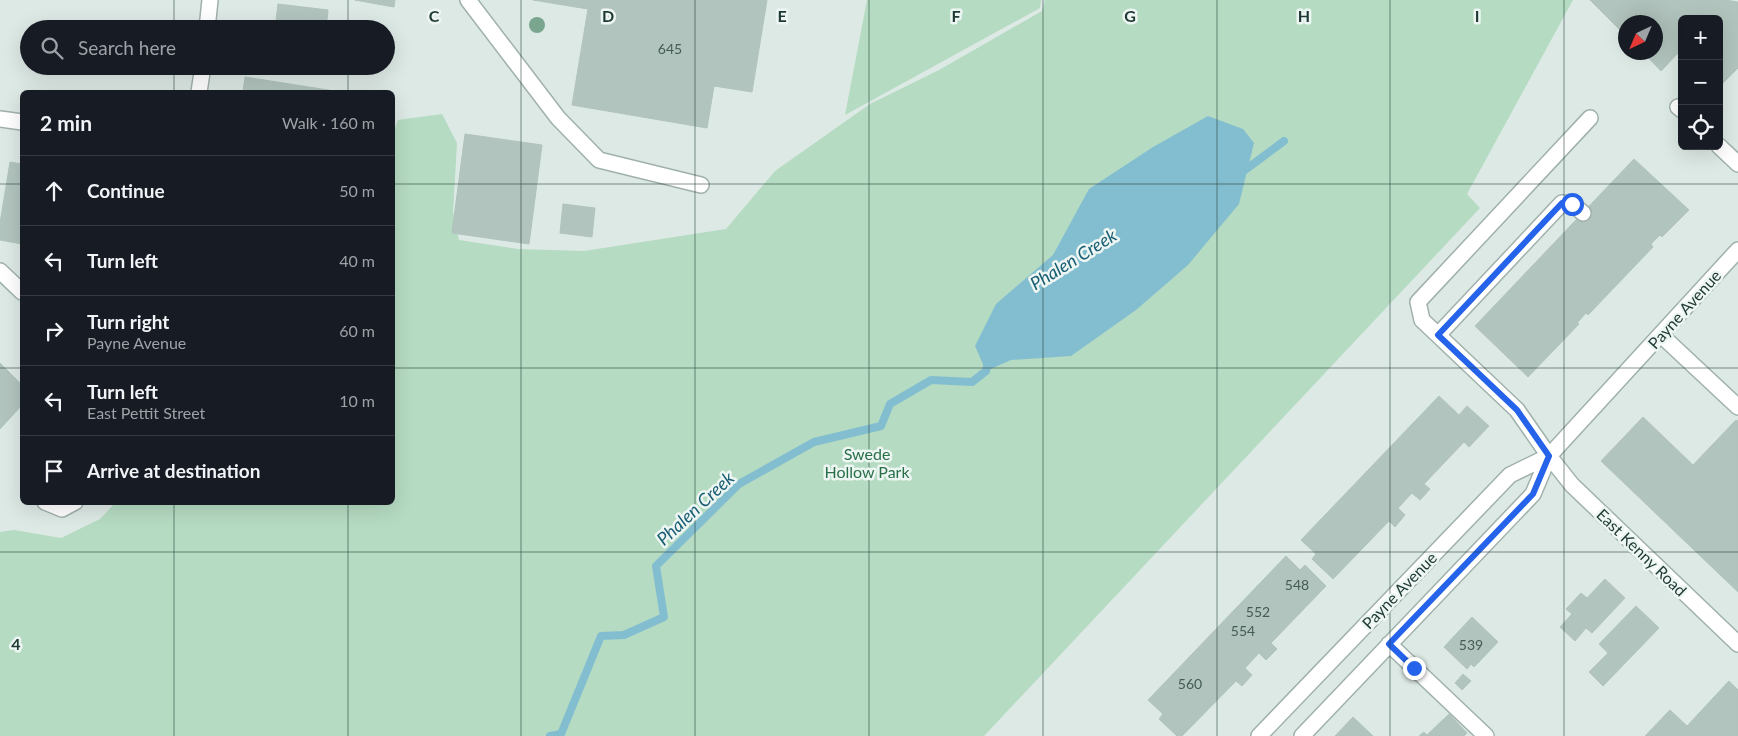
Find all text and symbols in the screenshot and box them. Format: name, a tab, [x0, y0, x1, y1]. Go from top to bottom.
text: C	[429, 6, 440, 25]
text: D	[602, 6, 614, 25]
text: E	[777, 6, 787, 25]
text: F	[951, 6, 961, 25]
text: G	[1124, 6, 1136, 25]
text: H	[1298, 6, 1310, 25]
text: I	[1475, 6, 1479, 25]
north arrow	[1618, 15, 1663, 60]
map controls	[1678, 15, 1723, 150]
button: +	[1678, 15, 1723, 60]
search box	[20, 20, 395, 75]
icon: search	[38, 34, 66, 62]
text: Search here	[78, 36, 176, 59]
house number: 645	[658, 40, 682, 57]
button: −	[1678, 60, 1723, 105]
button: locate	[1678, 105, 1723, 150]
text: 2 min	[40, 110, 92, 135]
text: Walk · 160 m	[282, 113, 375, 132]
icon: ahead	[40, 177, 68, 205]
text: Continue	[87, 179, 165, 202]
text: 50 m	[339, 181, 375, 200]
route start	[1561, 193, 1584, 216]
water label: Phalen Creek	[1026, 224, 1121, 294]
icon: left	[40, 247, 68, 275]
text: Turn left	[87, 249, 158, 272]
text: 40 m	[339, 251, 375, 270]
street label: Payne Avenue	[1644, 266, 1724, 352]
text: Turn right	[87, 310, 169, 333]
icon: right	[40, 317, 68, 345]
text: 60 m	[339, 321, 375, 340]
text: Payne Avenue	[87, 333, 186, 352]
text: Turn left	[87, 380, 158, 403]
icon: left	[40, 387, 68, 415]
text: 10 m	[339, 391, 375, 410]
text: East Pettit Street	[87, 403, 205, 422]
park label: Swede Hollow Park	[824, 444, 910, 481]
icon: arrive	[40, 457, 68, 485]
text: Arrive at destination	[87, 459, 260, 482]
water label: Phalen Creek	[652, 466, 739, 549]
street label: East Kenny Road	[1593, 504, 1691, 600]
street label: Payne Avenue	[1358, 548, 1440, 632]
house number: 548	[1285, 576, 1309, 593]
house number: 552	[1246, 603, 1270, 620]
house number: 554	[1231, 622, 1255, 639]
text: 4	[11, 634, 21, 653]
house number: 539	[1459, 636, 1483, 653]
route end	[1403, 657, 1426, 680]
house number: 560	[1178, 675, 1202, 692]

